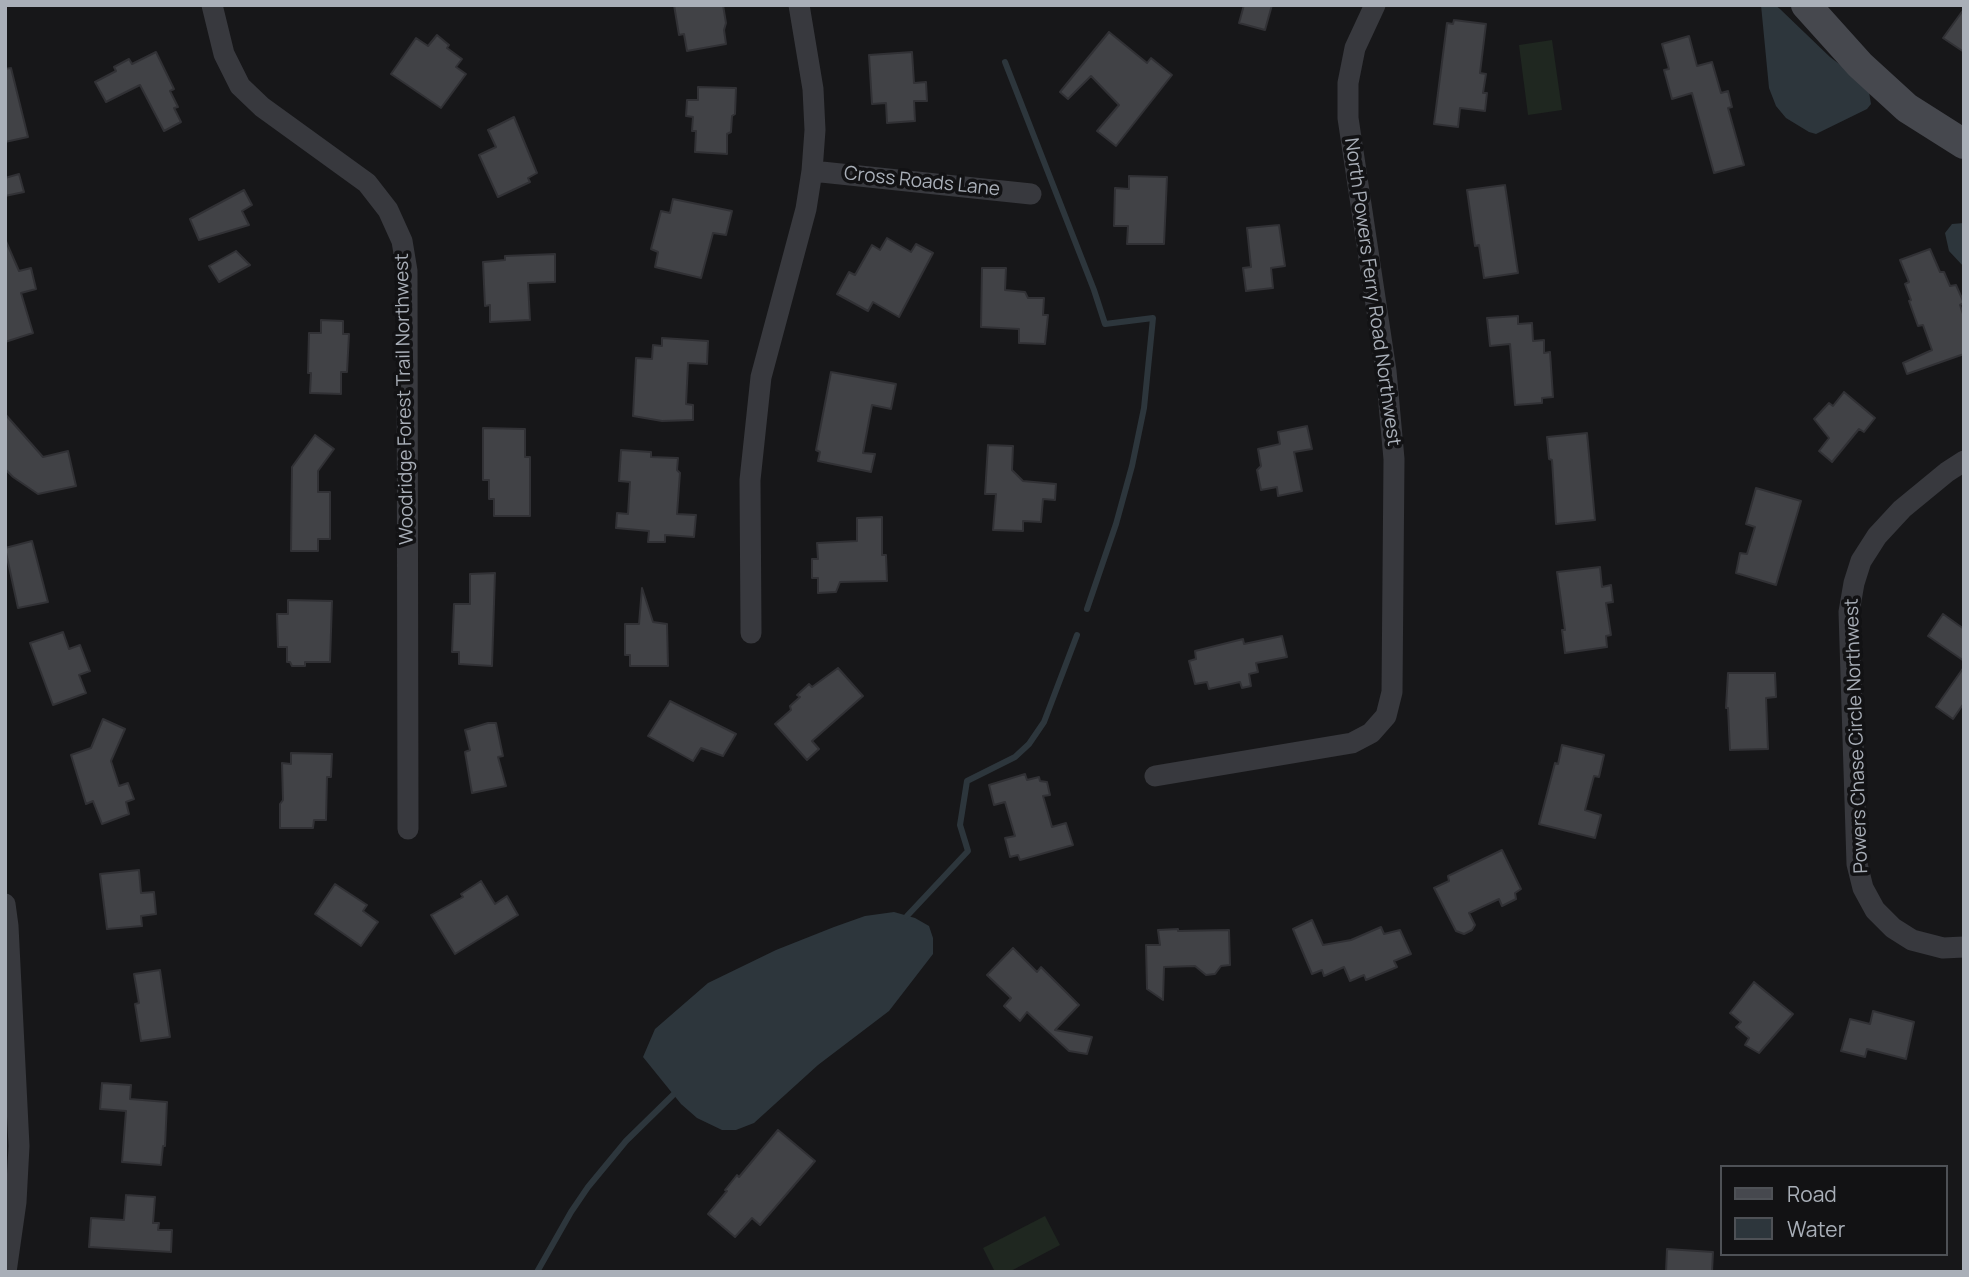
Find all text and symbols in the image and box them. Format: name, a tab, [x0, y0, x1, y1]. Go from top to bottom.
street label: North Powers Ferry Road Northwest	[1339, 136, 1405, 448]
street label: Cross Roads Lane	[843, 162, 1001, 202]
street label: Woodridge Forest Trail Northwest	[391, 253, 419, 545]
street label: Powers Chase Circle Northwest	[1841, 598, 1873, 874]
legend	[1720, 1165, 1948, 1256]
text: Road	[1787, 1180, 1837, 1208]
text: Water	[1787, 1215, 1845, 1243]

